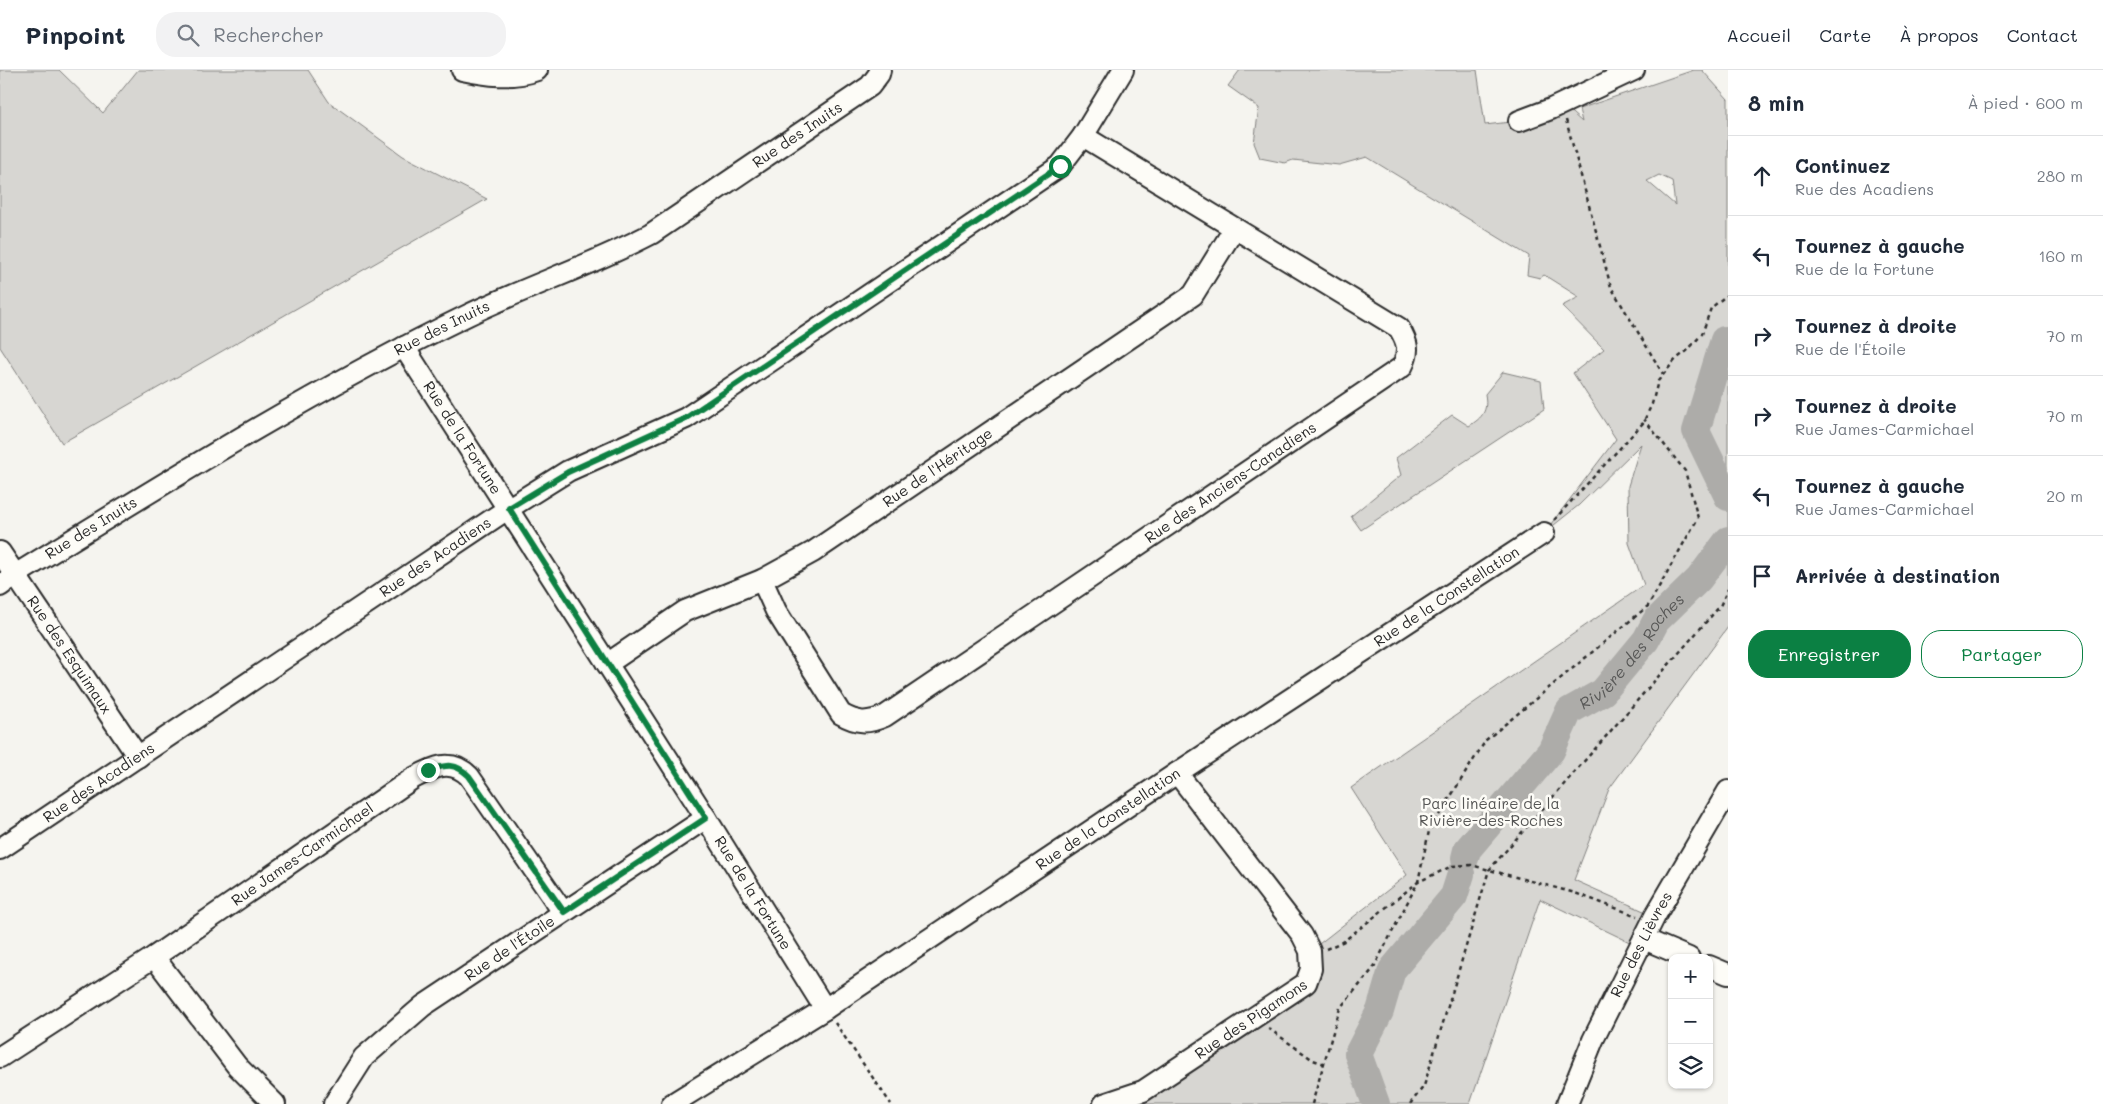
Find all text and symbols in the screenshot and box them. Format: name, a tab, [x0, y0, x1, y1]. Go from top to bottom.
search box	[156, 12, 506, 57]
text: Pinpoint	[25, 19, 126, 50]
icon: search	[174, 21, 202, 49]
text: Rechercher	[214, 22, 324, 47]
text: Accueil	[1726, 23, 1791, 47]
text: Carte	[1819, 23, 1871, 47]
text: À propos	[1899, 23, 1979, 47]
text: Contact	[2007, 23, 2078, 47]
text: 8 min	[1748, 89, 1804, 116]
text: À pied · 600 m	[1967, 92, 2083, 113]
street label: Rue des Inuits	[748, 97, 846, 172]
text: Continuez	[1795, 153, 1890, 178]
route start	[1049, 155, 1072, 178]
icon: ahead	[1748, 162, 1776, 190]
text: 280 m	[2037, 165, 2083, 186]
text: Rue des Acadiens	[1795, 178, 1934, 199]
text: Tournez à gauche	[1795, 233, 1964, 258]
icon: left	[1748, 242, 1776, 270]
text: 160 m	[2038, 245, 2083, 266]
text: Rue de la Fortune	[1795, 258, 1934, 279]
street label: Rue des Inuits	[390, 295, 493, 360]
text: Tournez à droite	[1795, 313, 1957, 338]
icon: right	[1748, 322, 1776, 350]
text: 70 m	[2046, 325, 2083, 346]
text: Rue de l'Étoile	[1795, 338, 1906, 359]
street label: Rue de la Fortune	[419, 377, 507, 498]
text: Tournez à droite	[1795, 393, 1957, 418]
icon: right	[1748, 402, 1776, 430]
text: 70 m	[2046, 405, 2083, 426]
street label: Rue des Anciens-Canadiens	[1140, 417, 1320, 547]
text: Rue James-Carmichael	[1795, 418, 1974, 439]
street label: Rue de l'Héritage	[878, 423, 996, 511]
text: Tournez à gauche	[1795, 473, 1964, 498]
icon: left	[1748, 482, 1776, 510]
text: 20 m	[2046, 485, 2083, 506]
street label: Rue des Inuits	[41, 491, 140, 563]
text: Rue James-Carmichael	[1795, 498, 1974, 519]
street label: Rue des Acadiens	[375, 512, 495, 601]
street label: Rue de la Constellation	[1369, 541, 1523, 651]
icon: arrive	[1748, 562, 1776, 590]
text: Arrivée à destination	[1795, 563, 2000, 588]
water label: Rivière des Roches	[1575, 588, 1688, 713]
street label: Rue des Esquimaux	[23, 591, 117, 718]
button: Enregistrer	[1748, 630, 1911, 678]
button: Partager	[1921, 630, 2083, 678]
street label: Rue des Acadiens	[39, 737, 158, 827]
route end	[417, 759, 440, 782]
street label: Rue de la Constellation	[1031, 763, 1184, 874]
park label: Parc linéaire de la Rivière-des-Roches	[1419, 793, 1563, 830]
street label: Rue James-Carmichael	[227, 798, 377, 910]
street label: Rue de la Fortune	[711, 832, 797, 953]
street label: Rue des Lièvres	[1605, 888, 1676, 1000]
street label: Rue de l'Étoile	[460, 910, 558, 985]
map controls	[1668, 954, 1713, 1089]
button: +	[1668, 954, 1713, 999]
street label: Rue des Pigamons	[1191, 974, 1311, 1063]
button: −	[1668, 999, 1713, 1044]
button: layers	[1668, 1044, 1713, 1089]

